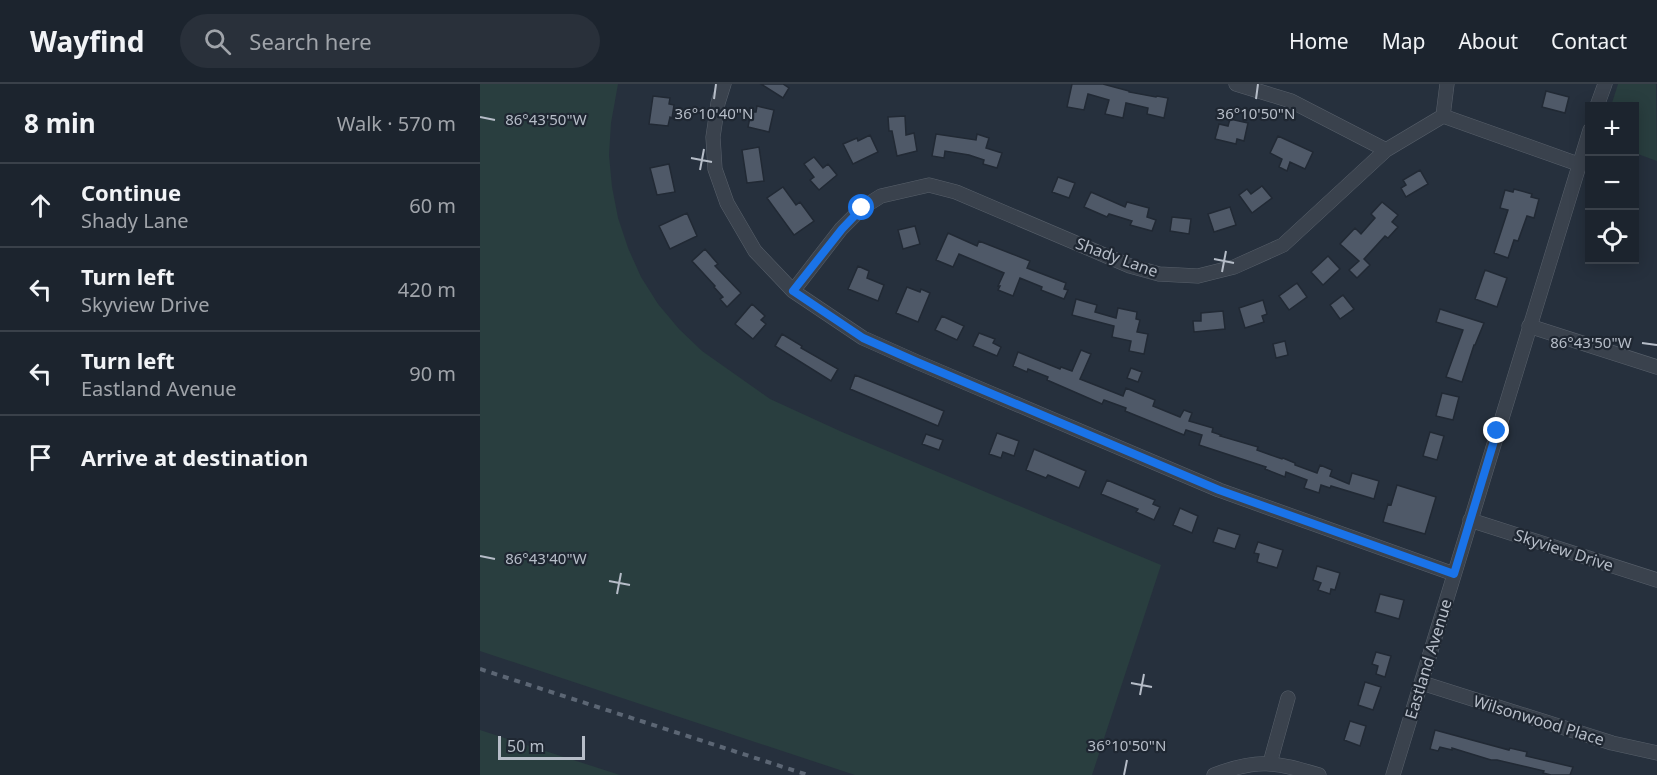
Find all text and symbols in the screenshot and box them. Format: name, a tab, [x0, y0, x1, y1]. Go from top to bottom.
search box	[180, 14, 600, 68]
text: Wayfind	[30, 22, 144, 60]
icon: search	[201, 25, 234, 58]
text: Search here	[249, 26, 372, 56]
text: Home	[1289, 27, 1349, 55]
text: Map	[1382, 27, 1425, 55]
text: About	[1458, 27, 1518, 55]
text: Contact	[1551, 27, 1627, 55]
map controls	[1585, 102, 1639, 264]
button: +	[1585, 102, 1639, 156]
text: 36°10'40"N	[675, 103, 753, 123]
text: 36°10'50"N	[1217, 103, 1295, 123]
text: 8 min	[24, 105, 96, 141]
text: 86°43'50"W	[505, 109, 587, 129]
text: Walk · 570 m	[337, 110, 456, 137]
button: −	[1585, 156, 1639, 210]
text: Continue	[81, 177, 181, 207]
icon: ahead	[24, 189, 57, 222]
text: 60 m	[409, 192, 456, 219]
route start	[848, 194, 874, 220]
text: Shady Lane	[81, 207, 189, 234]
button: locate	[1585, 210, 1639, 264]
street label: Shady Lane	[1073, 232, 1161, 282]
text: Turn left	[81, 261, 175, 291]
icon: left	[24, 273, 57, 306]
text: 420 m	[398, 276, 456, 303]
text: Skyview Drive	[81, 291, 209, 318]
text: 86°43'50"W	[1550, 332, 1632, 352]
text: Turn left	[81, 345, 175, 375]
icon: left	[24, 357, 57, 390]
text: 90 m	[409, 360, 456, 387]
text: Eastland Avenue	[81, 375, 237, 402]
route end	[1483, 417, 1509, 443]
icon: arrive	[24, 441, 57, 474]
text: Arrive at destination	[81, 442, 308, 472]
street label: Skyview Drive	[1512, 524, 1616, 576]
text: 86°43'40"W	[505, 548, 587, 568]
street label: Eastland Avenue	[1399, 596, 1457, 722]
street label: Wilsonwood Place	[1471, 690, 1607, 750]
scale bar	[498, 733, 585, 760]
text: 50 m	[507, 735, 544, 757]
text: 36°10'50"N	[1088, 735, 1166, 755]

